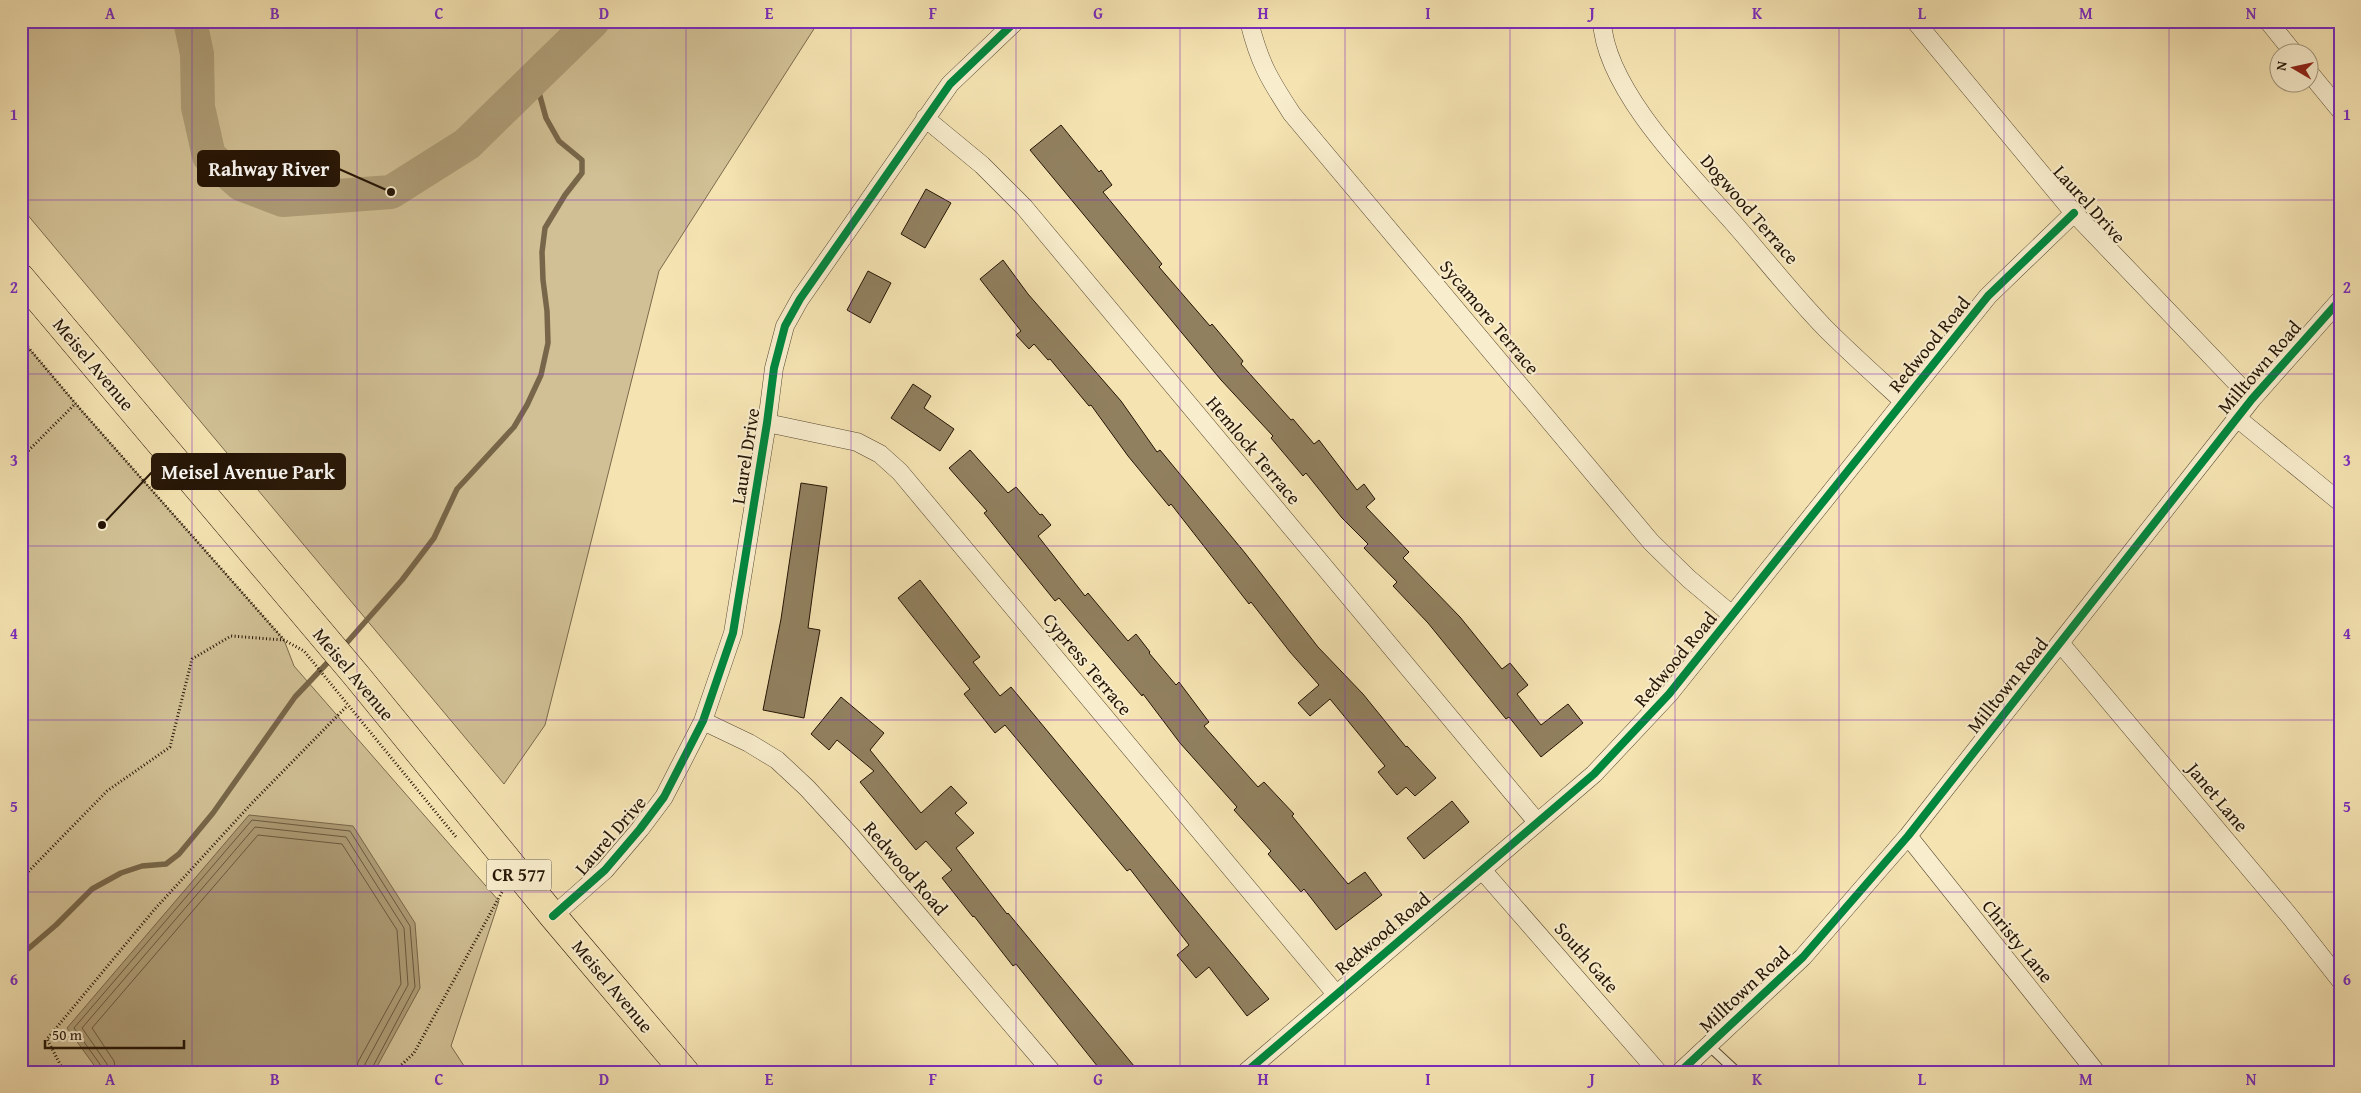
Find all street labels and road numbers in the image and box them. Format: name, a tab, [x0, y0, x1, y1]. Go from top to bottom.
street label: Dogwood Terrace	[1694, 148, 1806, 270]
street label: Laurel Drive	[2047, 159, 2133, 250]
street label: Sycamore Terrace	[1433, 253, 1547, 381]
street label: Redwood Road	[1881, 289, 1977, 398]
street label: Meisel Avenue	[47, 311, 141, 417]
street label: Milltown Road	[2210, 313, 2308, 420]
street label: Hemlock Terrace	[1200, 389, 1308, 511]
street label: Laurel Drive	[724, 406, 766, 506]
street label: Redwood Road	[1627, 605, 1724, 713]
street label: Cypress Terrace	[1037, 607, 1139, 721]
street label: Meisel Avenue	[307, 621, 401, 727]
street label: Milltown Road	[1960, 631, 2055, 739]
street label: Janet Lane	[2179, 755, 2256, 838]
street label: Laurel Drive	[568, 789, 652, 881]
street label: Redwood Road	[857, 815, 955, 922]
road number: CR 577	[486, 860, 552, 890]
street label: Redwood Road	[1328, 884, 1436, 981]
street label: Christy Lane	[1976, 893, 2060, 989]
street label: South Gate	[1548, 915, 1626, 999]
street label: Meisel Avenue	[566, 933, 660, 1039]
street label: Milltown Road	[1692, 939, 1797, 1039]

